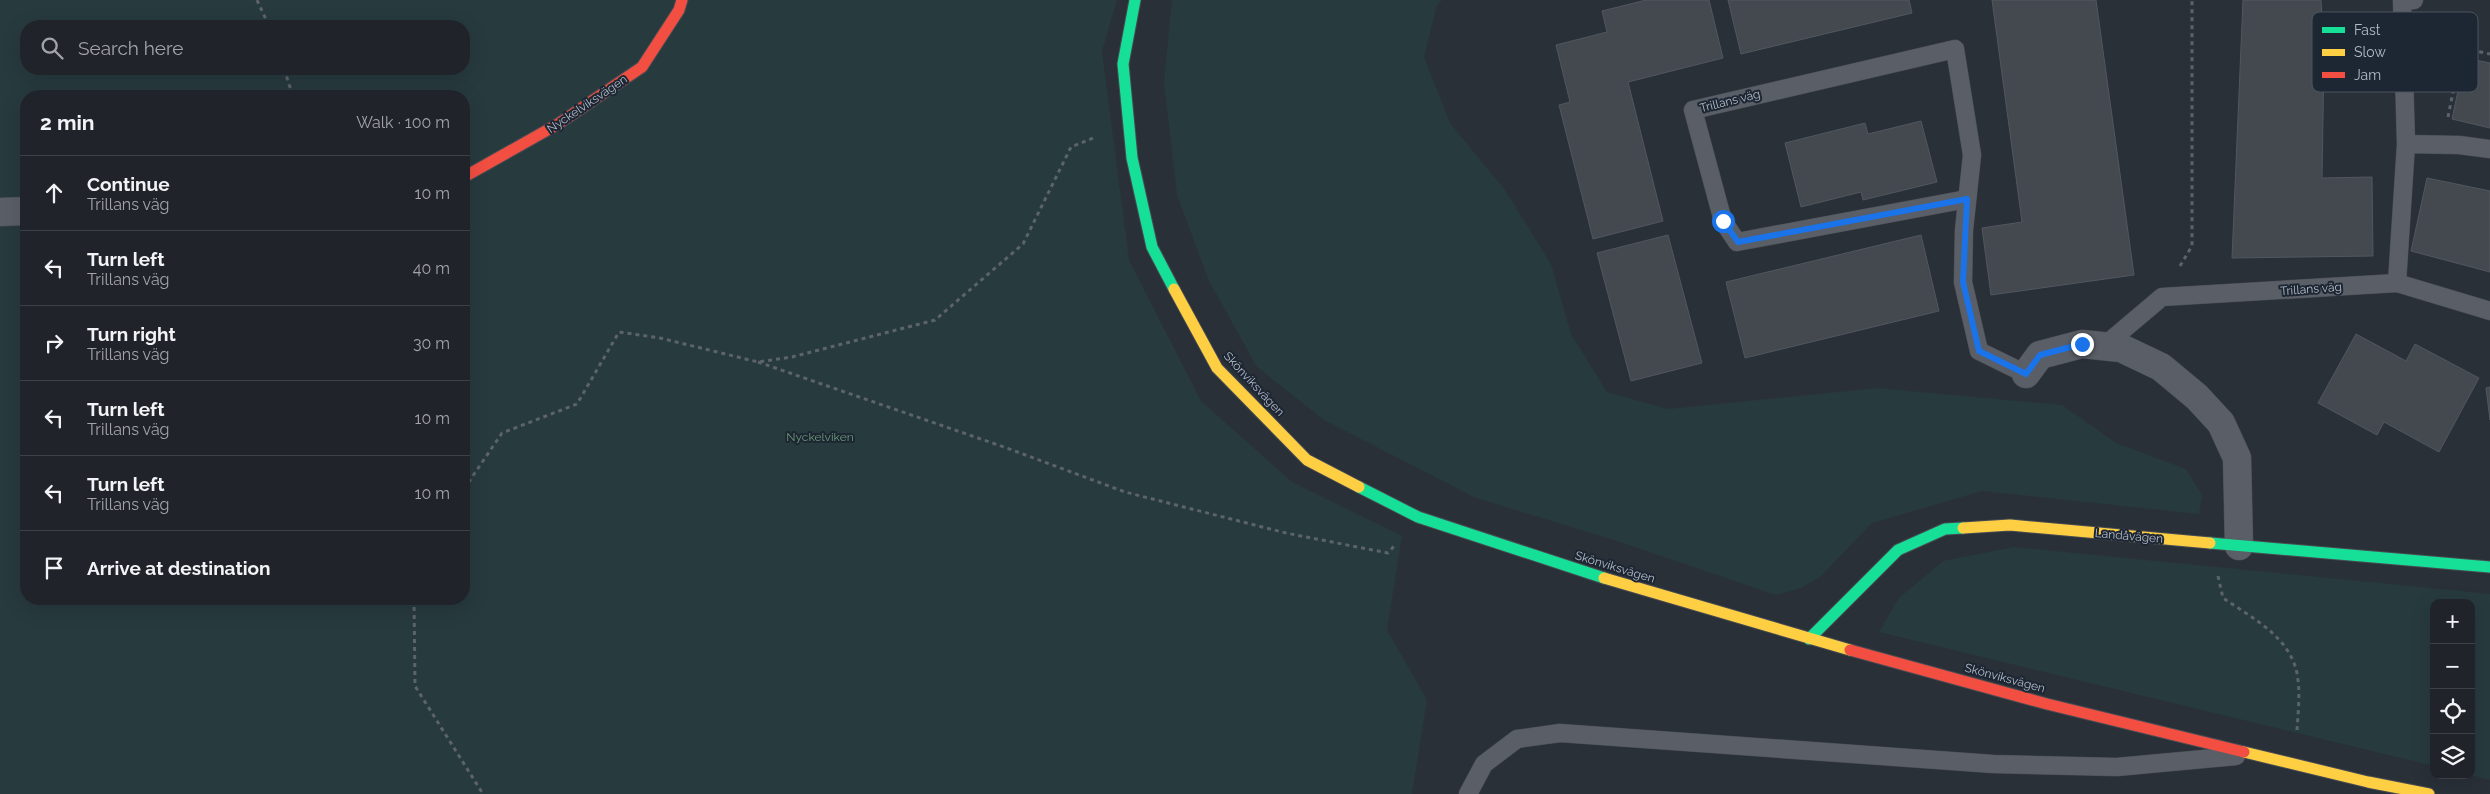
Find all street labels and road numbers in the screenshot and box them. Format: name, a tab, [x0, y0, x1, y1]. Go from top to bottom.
street label: Nyckelviksvägen	[544, 72, 630, 136]
street label: Trillans väg	[1698, 87, 1762, 115]
street label: Trillans väg	[2280, 280, 2342, 298]
street label: Skönviksvägen	[1221, 349, 1287, 419]
street label: Landåvägen	[2094, 526, 2164, 546]
street label: Skönviksvägen	[1573, 548, 1657, 586]
street label: Skönviksvägen	[1963, 661, 2047, 695]

